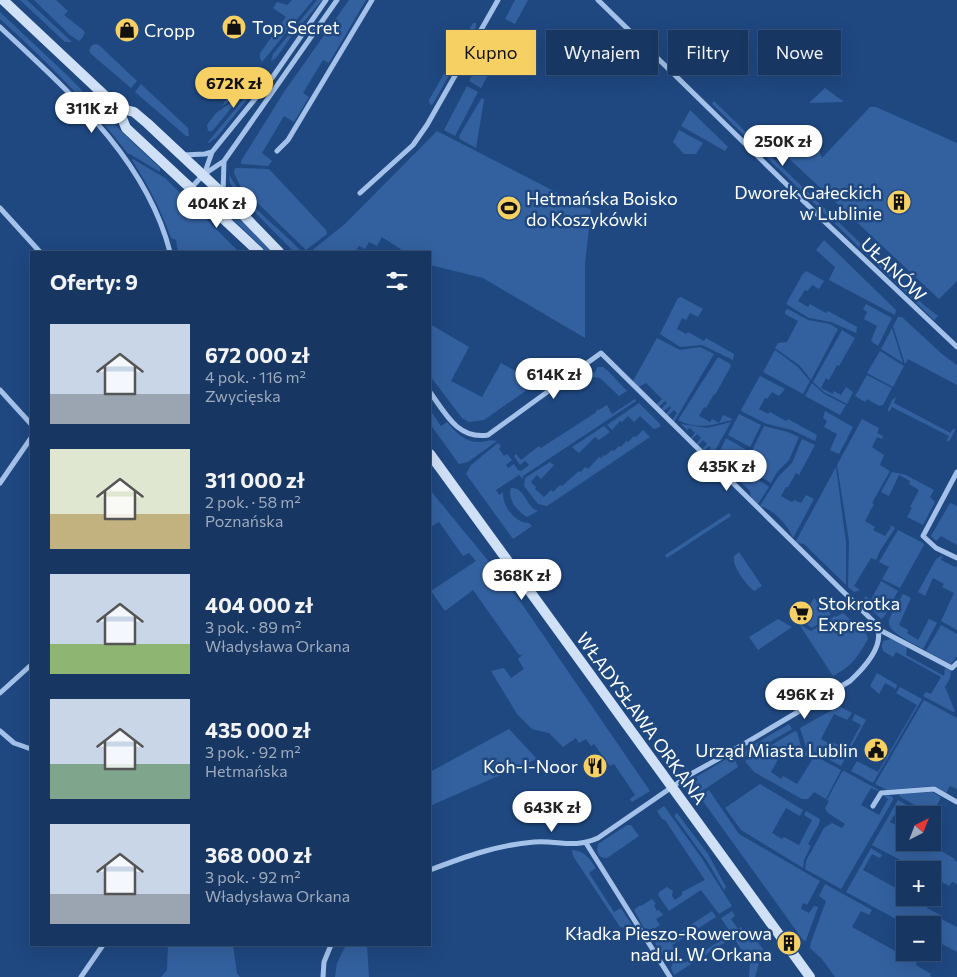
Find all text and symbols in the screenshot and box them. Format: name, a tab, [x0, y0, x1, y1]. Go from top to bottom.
shop icon: Top Secret	[221, 14, 247, 40]
place label: Top Secret	[252, 16, 340, 38]
shop icon: Cropp	[114, 17, 140, 43]
place label: Cropp	[144, 19, 195, 41]
chip: Kupno	[446, 30, 536, 75]
chip: Wynajem	[546, 30, 658, 75]
chip: Filtry	[668, 30, 748, 75]
chip: Nowe	[758, 30, 841, 75]
pin: 672K zł	[188, 66, 280, 109]
text: 672K zł	[206, 73, 262, 92]
pin: 311K zł	[46, 92, 138, 134]
text: 311K zł	[66, 98, 118, 117]
pin: 250K zł	[737, 124, 829, 167]
text: 250K zł	[754, 131, 812, 150]
place label: Dworek Gałeckich w Lublinie	[734, 181, 882, 224]
pin: 404K zł	[171, 186, 263, 229]
place label: Hetmańska Boisko do Koszykówki	[526, 187, 678, 230]
building icon: Dworek Gałeckich w Lublinie	[886, 189, 912, 215]
text: 404K zł	[188, 193, 246, 212]
sports icon: Hetmańska Boisko do Koszykówki	[496, 195, 522, 221]
street label: UŁANÓW	[857, 232, 931, 306]
icon: filters	[383, 267, 411, 295]
text: Oferty: 9	[50, 269, 138, 294]
text: 672 000 zł	[205, 342, 309, 367]
icon: home	[90, 344, 150, 404]
pin: 614K zł	[508, 358, 600, 400]
text: 614K zł	[526, 364, 582, 383]
text: 4 pok. · 116 m²	[205, 367, 306, 386]
text: Zwycięska	[205, 386, 281, 405]
pin: 435K zł	[681, 450, 773, 492]
text: 435K zł	[699, 456, 755, 475]
text: 311 000 zł	[205, 467, 304, 492]
icon: home	[90, 469, 150, 529]
text: 2 pok. · 58 m²	[205, 492, 301, 511]
text: Poznańska	[205, 511, 283, 530]
pin: 368K zł	[476, 558, 568, 601]
text: 368K zł	[493, 565, 551, 584]
text: 404 000 zł	[205, 592, 313, 617]
place label: Stokrotka Express	[818, 592, 900, 635]
icon: home	[90, 594, 150, 654]
supermarket icon: Stokrotka Express	[788, 600, 814, 626]
text: 3 pok. · 89 m²	[205, 617, 301, 636]
street label: WŁADYSŁAWA ORKANA	[572, 628, 712, 808]
text: Władysława Orkana	[205, 636, 350, 655]
pin: 496K zł	[759, 678, 851, 720]
text: 496K zł	[776, 684, 834, 703]
text: 435 000 zł	[205, 717, 311, 742]
icon: home	[90, 719, 150, 779]
public building icon: Urząd Miasta Lublin	[863, 737, 889, 763]
place label: Urząd Miasta Lublin	[695, 739, 858, 761]
text: 3 pok. · 92 m²	[205, 742, 301, 761]
restaurant icon: Koh-I-Noor	[582, 753, 608, 779]
place label: Koh-I-Noor	[483, 755, 578, 777]
text: Hetmańska	[205, 761, 288, 780]
pin: 643K zł	[506, 790, 598, 833]
text: 643K zł	[523, 797, 581, 816]
north arrow	[896, 806, 941, 851]
map controls	[896, 806, 941, 961]
text: 368 000 zł	[205, 842, 311, 867]
icon: home	[90, 844, 150, 904]
button: +	[896, 861, 941, 906]
text: 3 pok. · 92 m²	[205, 867, 301, 886]
text: Władysława Orkana	[205, 886, 350, 905]
button: −	[896, 916, 941, 961]
place label: Kładka Pieszo-Rowerowa nad ul. W. Orkana	[565, 922, 772, 965]
building icon: Kładka Pieszo-Rowerowa nad ul. W. Orkana	[776, 930, 802, 956]

